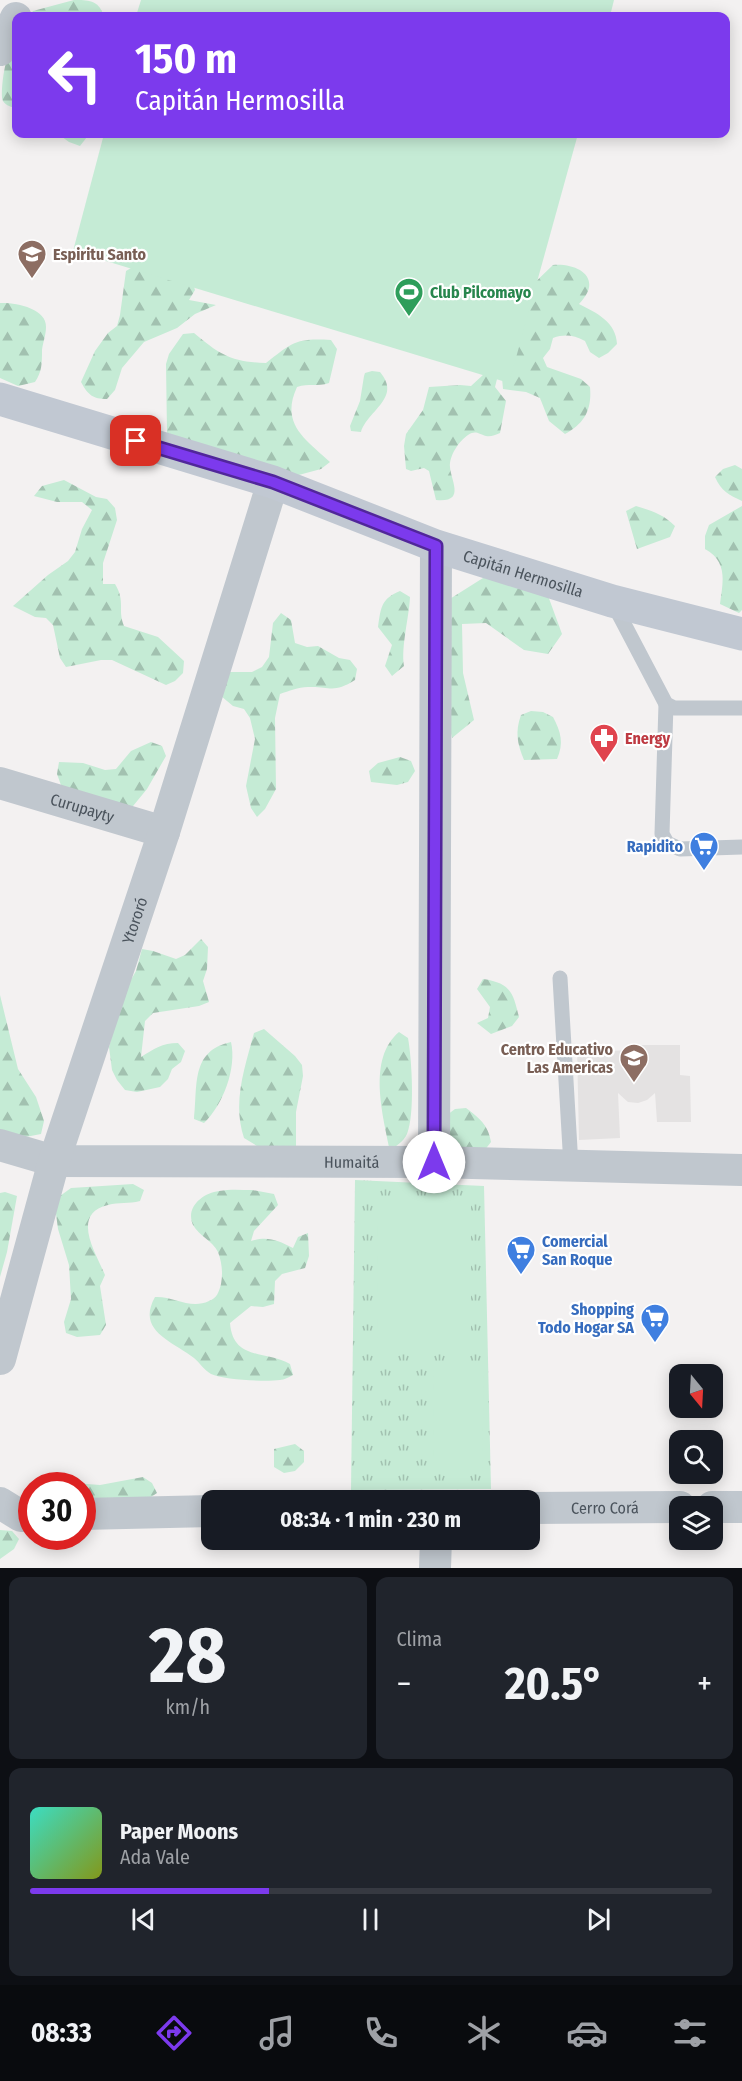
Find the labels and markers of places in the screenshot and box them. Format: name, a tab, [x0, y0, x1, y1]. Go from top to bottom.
school or university icon: Espiritu Santo	[16, 238, 48, 280]
place label: Espiritu Santo	[53, 245, 147, 264]
sports icon: Club Pilcomayo	[393, 276, 425, 318]
place label: Club Pilcomayo	[430, 283, 532, 302]
pin	[110, 415, 161, 466]
pharmacy icon: Energy	[588, 722, 620, 764]
place label: Energy	[625, 729, 671, 748]
supermarket icon: Rapidito	[688, 830, 720, 872]
place label: Rapidito	[627, 837, 683, 856]
place label: Centro Educativo Las Americas	[501, 1040, 613, 1077]
school or university icon: Centro Educativo Las Americas	[618, 1042, 650, 1084]
place label: Comercial San Roque	[542, 1232, 612, 1269]
supermarket icon: Comercial San Roque	[505, 1234, 537, 1276]
place label: Shopping Todo Hogar SA	[538, 1300, 634, 1337]
supermarket icon: Shopping Todo Hogar SA	[639, 1302, 671, 1344]

